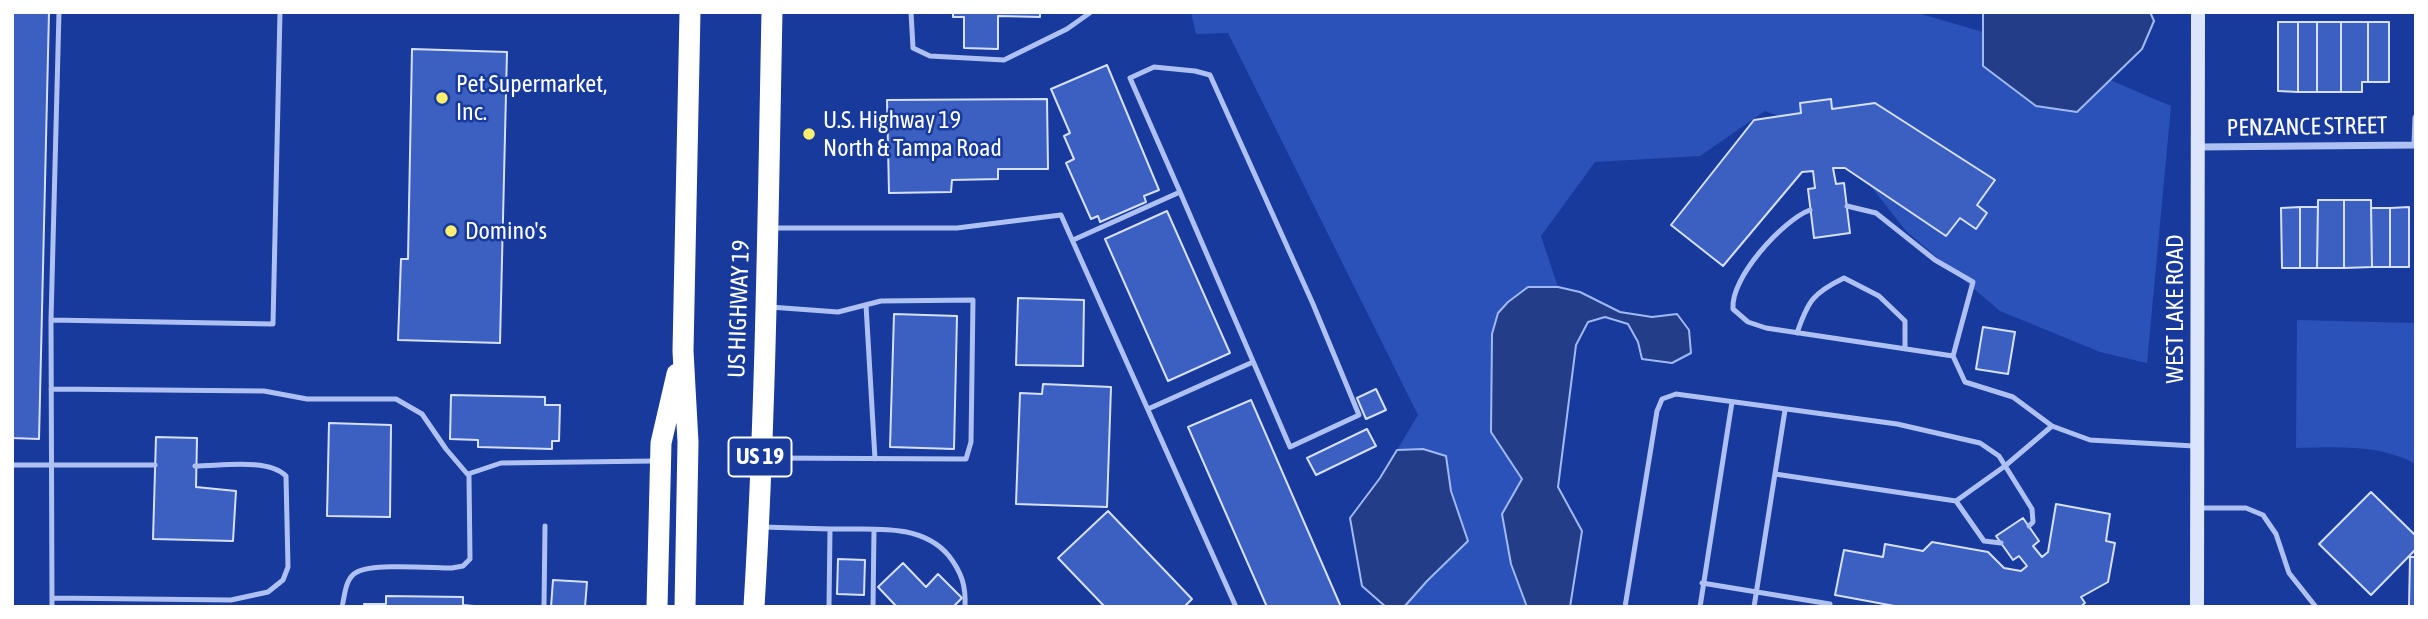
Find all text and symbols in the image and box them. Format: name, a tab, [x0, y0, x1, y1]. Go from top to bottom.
place label: Pet Supermarket, Inc.	[456, 70, 607, 126]
marker: Pet Supermarket, Inc.	[434, 90, 450, 106]
place label: U.S. Highway 19 North & Tampa Road	[823, 106, 1002, 162]
street label: PENZANCE STREET	[2226, 111, 2388, 143]
marker: U.S. Highway 19 North & Tampa Road	[801, 126, 817, 142]
place label: Domino's	[465, 217, 547, 245]
marker: Domino's	[443, 223, 459, 239]
street label: WEST LAKE ROAD	[2161, 235, 2189, 383]
street label: US HIGHWAY 19	[722, 239, 756, 379]
road number: US 19	[728, 438, 792, 477]

